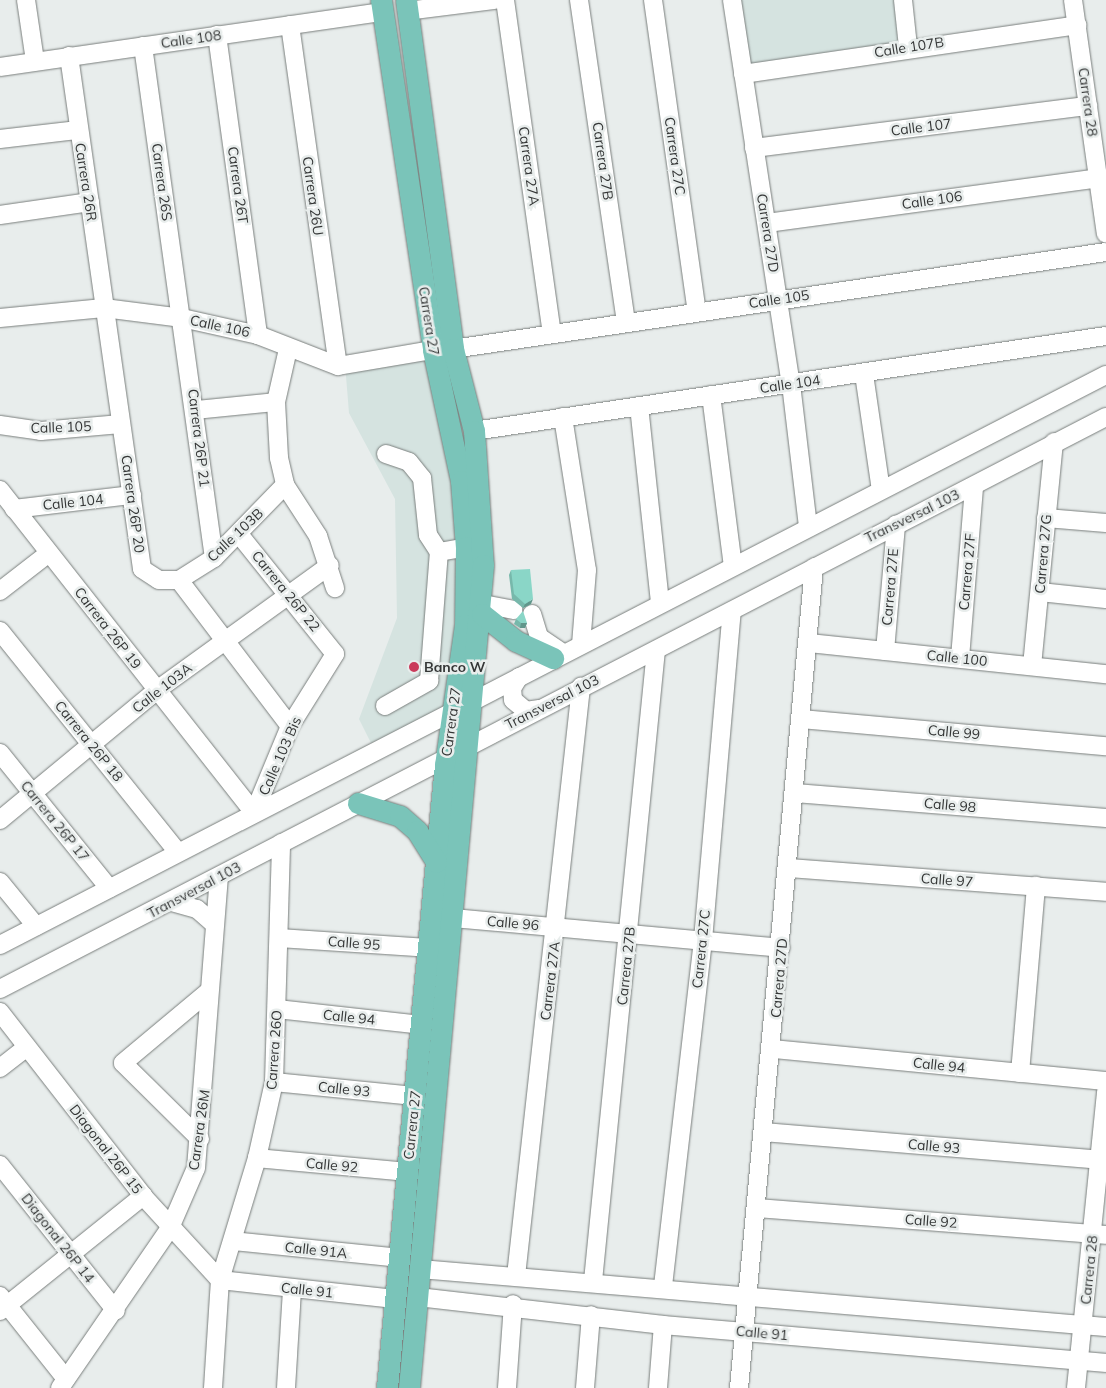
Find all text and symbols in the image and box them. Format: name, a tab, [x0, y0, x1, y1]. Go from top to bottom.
street label: Calle 108	[160, 26, 222, 52]
street label: Calle 107B	[873, 33, 945, 61]
street label: Carrera 28	[1075, 67, 1101, 137]
street label: Calle 107	[890, 115, 952, 139]
street label: Carrera 27C	[661, 116, 689, 196]
street label: Carrera 27B	[589, 121, 617, 201]
street label: Carrera 27A	[515, 125, 543, 207]
street label: Carrera 26R	[72, 142, 100, 222]
street label: Carrera 26S	[148, 142, 176, 222]
street label: Carrera 26T	[224, 145, 252, 225]
street label: Carrera 26U	[299, 155, 327, 237]
street label: Calle 106	[901, 187, 963, 213]
street label: Carrera 27D	[753, 192, 783, 274]
street label: Carrera 27	[415, 285, 443, 357]
street label: Calle 105	[748, 286, 810, 312]
street label: Calle 106	[188, 311, 252, 341]
street label: Calle 104	[759, 371, 821, 397]
street label: Carrera 26P 21	[185, 388, 213, 488]
street label: Calle 105	[30, 418, 92, 436]
street label: Carrera 26P 20	[118, 454, 148, 554]
street label: Transversal 103	[862, 486, 962, 546]
street label: Calle 104	[42, 490, 104, 514]
street label: Calle 103B	[204, 505, 266, 565]
street label: Carrera 27G	[1031, 514, 1055, 594]
street label: Carrera 27F	[955, 533, 979, 611]
street label: Carrera 26P 22	[248, 547, 324, 635]
street label: Carrera 27E	[878, 548, 902, 626]
street label: Carrera 26P 19	[71, 584, 145, 672]
street label: Calle 100	[926, 646, 988, 670]
street label: Calle 103A	[129, 659, 195, 717]
place label: Banco W	[424, 659, 486, 675]
marker: Banco W	[408, 661, 420, 673]
street label: Transversal 103	[502, 671, 602, 733]
street label: Carrera 27	[438, 687, 464, 757]
street label: Carrera 26P 18	[51, 697, 127, 785]
street label: Calle 103 Bis	[255, 714, 305, 798]
street label: Calle 99	[927, 721, 981, 743]
street label: Carrera 26P 17	[17, 777, 93, 865]
street label: Calle 98	[923, 794, 977, 816]
street label: Transversal 103	[144, 858, 244, 922]
street label: Calle 97	[920, 870, 974, 890]
street label: Carrera 27C	[689, 909, 713, 989]
street label: Calle 96	[486, 912, 540, 934]
street label: Carrera 27B	[614, 926, 638, 1006]
street label: Calle 95	[327, 933, 381, 953]
street label: Carrera 27D	[767, 938, 791, 1018]
street label: Carrera 27A	[537, 940, 563, 1022]
street label: Calle 94	[322, 1006, 376, 1028]
street label: Carrera 26O	[263, 1009, 285, 1091]
street label: Calle 94	[912, 1054, 966, 1076]
street label: Calle 93	[317, 1078, 371, 1100]
street label: Carrera 26M	[185, 1089, 213, 1171]
street label: Carrera 27	[400, 1090, 424, 1160]
street label: Diagonal 26P 15	[66, 1101, 146, 1197]
street label: Calle 93	[907, 1135, 961, 1157]
street label: Calle 92	[305, 1154, 359, 1176]
street label: Diagonal 26P 14	[18, 1190, 98, 1286]
street label: Calle 92	[904, 1211, 958, 1231]
street label: Carrera 28	[1077, 1235, 1101, 1305]
street label: Calle 91A	[284, 1238, 348, 1262]
street label: Calle 91	[280, 1279, 334, 1301]
street label: Calle 91	[735, 1322, 789, 1344]

